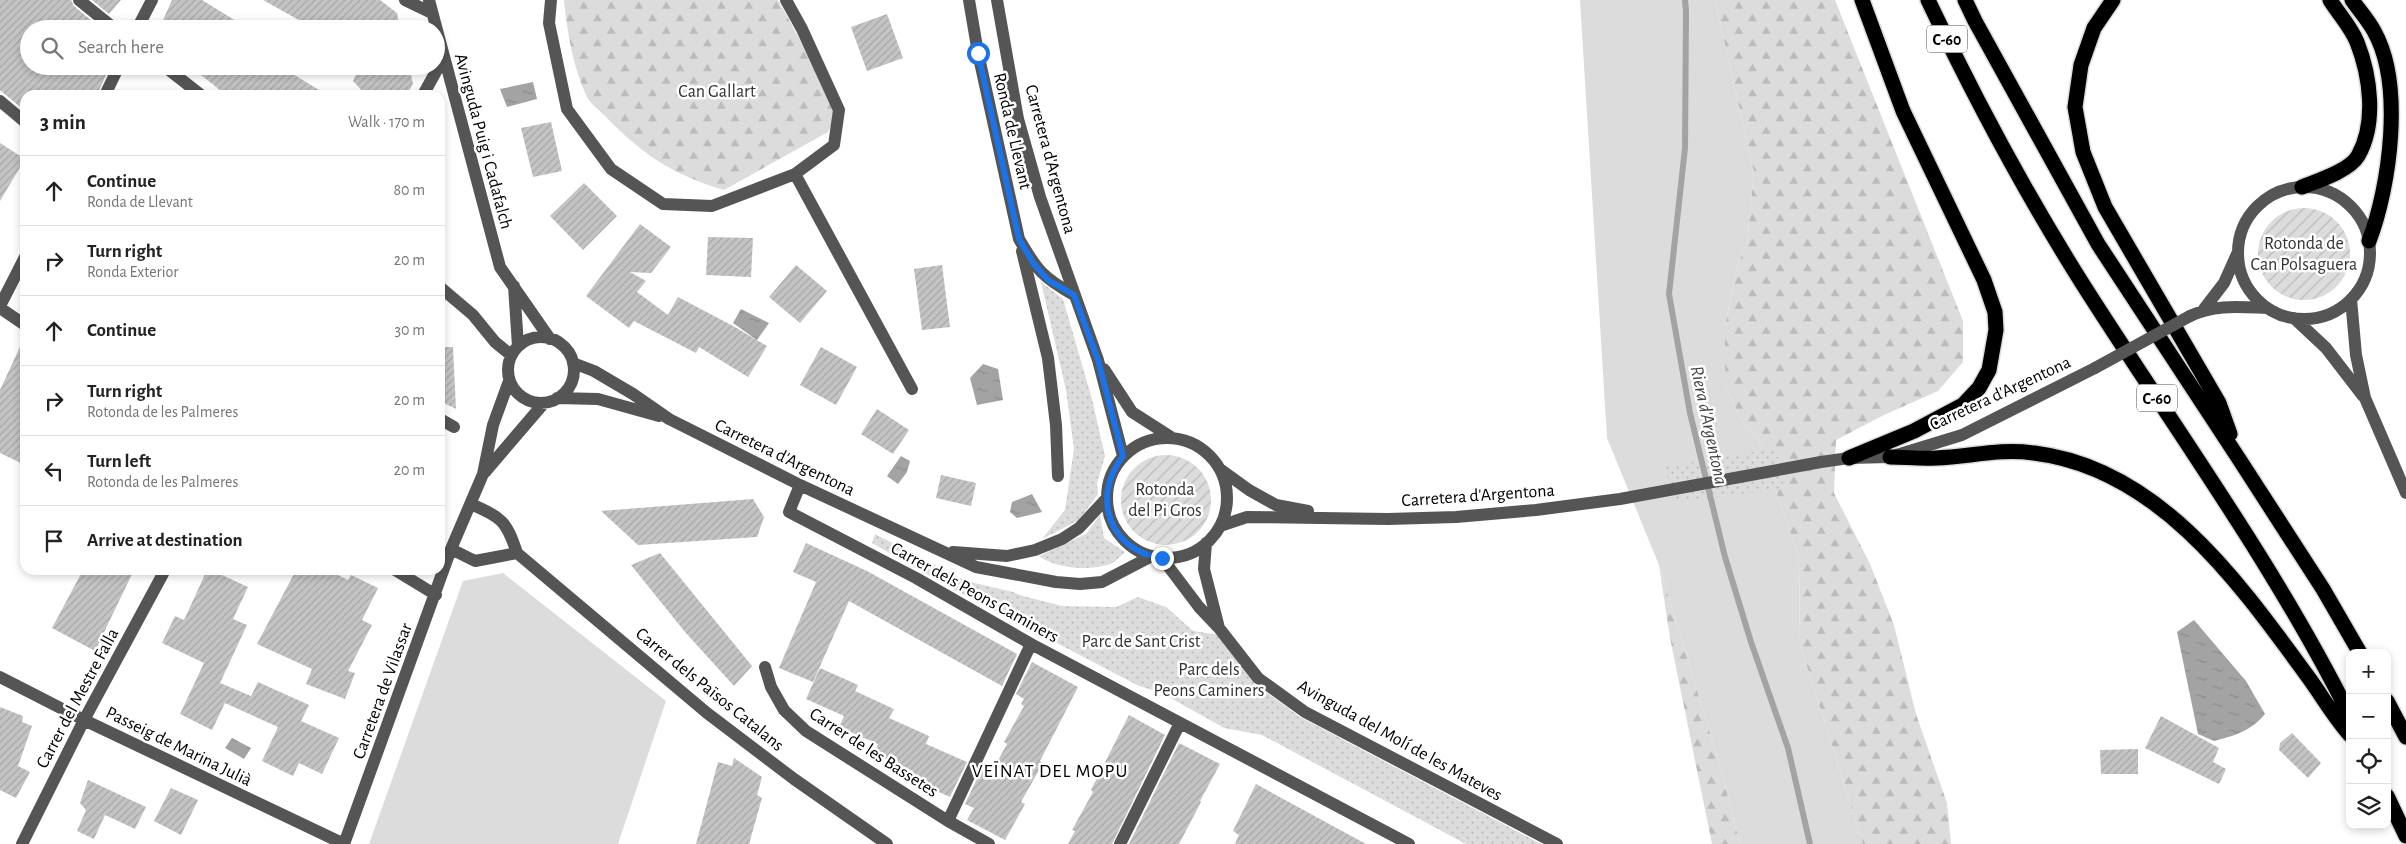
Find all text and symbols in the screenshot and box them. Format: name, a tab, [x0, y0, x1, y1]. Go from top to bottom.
search box	[20, 20, 445, 75]
road number: C-60	[1927, 26, 1967, 52]
icon: search	[38, 34, 66, 62]
text: Search here	[78, 38, 164, 57]
route start	[967, 42, 990, 65]
street label: Avinguda Puig i Cadafalch	[451, 52, 515, 231]
street label: Ronda de Llevant	[990, 71, 1034, 192]
park label: Can Gallart	[678, 83, 756, 101]
street label: Carretera d'Argentona	[1021, 83, 1079, 236]
text: 3 min	[40, 112, 86, 133]
text: Walk · 170 m	[348, 114, 425, 130]
text: Continue	[87, 172, 156, 191]
icon: ahead	[40, 177, 68, 205]
text: 80 m	[394, 182, 425, 198]
text: Ronda de Llevant	[87, 194, 193, 210]
park label: Rotonda de Can Polsaguera	[2251, 235, 2357, 274]
text: Turn right	[87, 242, 162, 261]
icon: right	[40, 247, 68, 275]
text: 20 m	[394, 252, 425, 268]
text: Ronda Exterior	[87, 264, 178, 280]
icon: ahead	[40, 317, 68, 345]
text: Continue	[87, 321, 156, 340]
text: 30 m	[395, 322, 425, 338]
street label: Carretera d'Argentona	[1927, 353, 2074, 434]
water label: Riera d'Argentona	[1687, 364, 1730, 486]
text: Turn right	[87, 382, 162, 401]
road number: C-60	[2137, 384, 2177, 412]
icon: right	[40, 387, 68, 415]
text: 20 m	[394, 392, 425, 408]
text: Rotonda de les Palmeres	[87, 404, 238, 420]
street label: Carretera d'Argentona	[712, 416, 857, 500]
text: Turn left	[87, 452, 151, 471]
icon: left	[40, 457, 68, 485]
text: 20 m	[394, 462, 425, 478]
text: Rotonda de les Palmeres	[87, 474, 238, 490]
park label: Rotonda del Pi Gros	[1128, 481, 1202, 520]
street label: Carretera d'Argentona	[1401, 482, 1555, 510]
icon: arrive	[40, 527, 68, 555]
text: Arrive at destination	[87, 531, 243, 550]
street label: Carrer dels Peons Caminers	[888, 539, 1061, 646]
route end	[1151, 547, 1174, 570]
street label: Carretera de Vilassar	[350, 621, 416, 762]
street label: Carrer dels Països Catalans	[632, 625, 787, 755]
street label: Carrer del Mestre Falla	[33, 626, 122, 771]
park label: Parc de Sant Crist	[1081, 633, 1201, 651]
map controls	[2346, 649, 2391, 829]
button: +	[2346, 649, 2391, 694]
park label: Parc dels Peons Caminers	[1154, 661, 1264, 700]
street label: Avinguda del Molí de les Mateves	[1294, 677, 1505, 805]
button: −	[2346, 694, 2391, 739]
street label: Passeig de Marina Julià	[103, 704, 254, 790]
street label: Carrer de les Bassetes	[806, 705, 941, 801]
button: locate	[2346, 739, 2391, 784]
district label: VEÏNAT DEL MOPU	[972, 761, 1128, 781]
button: layers	[2346, 784, 2391, 829]

